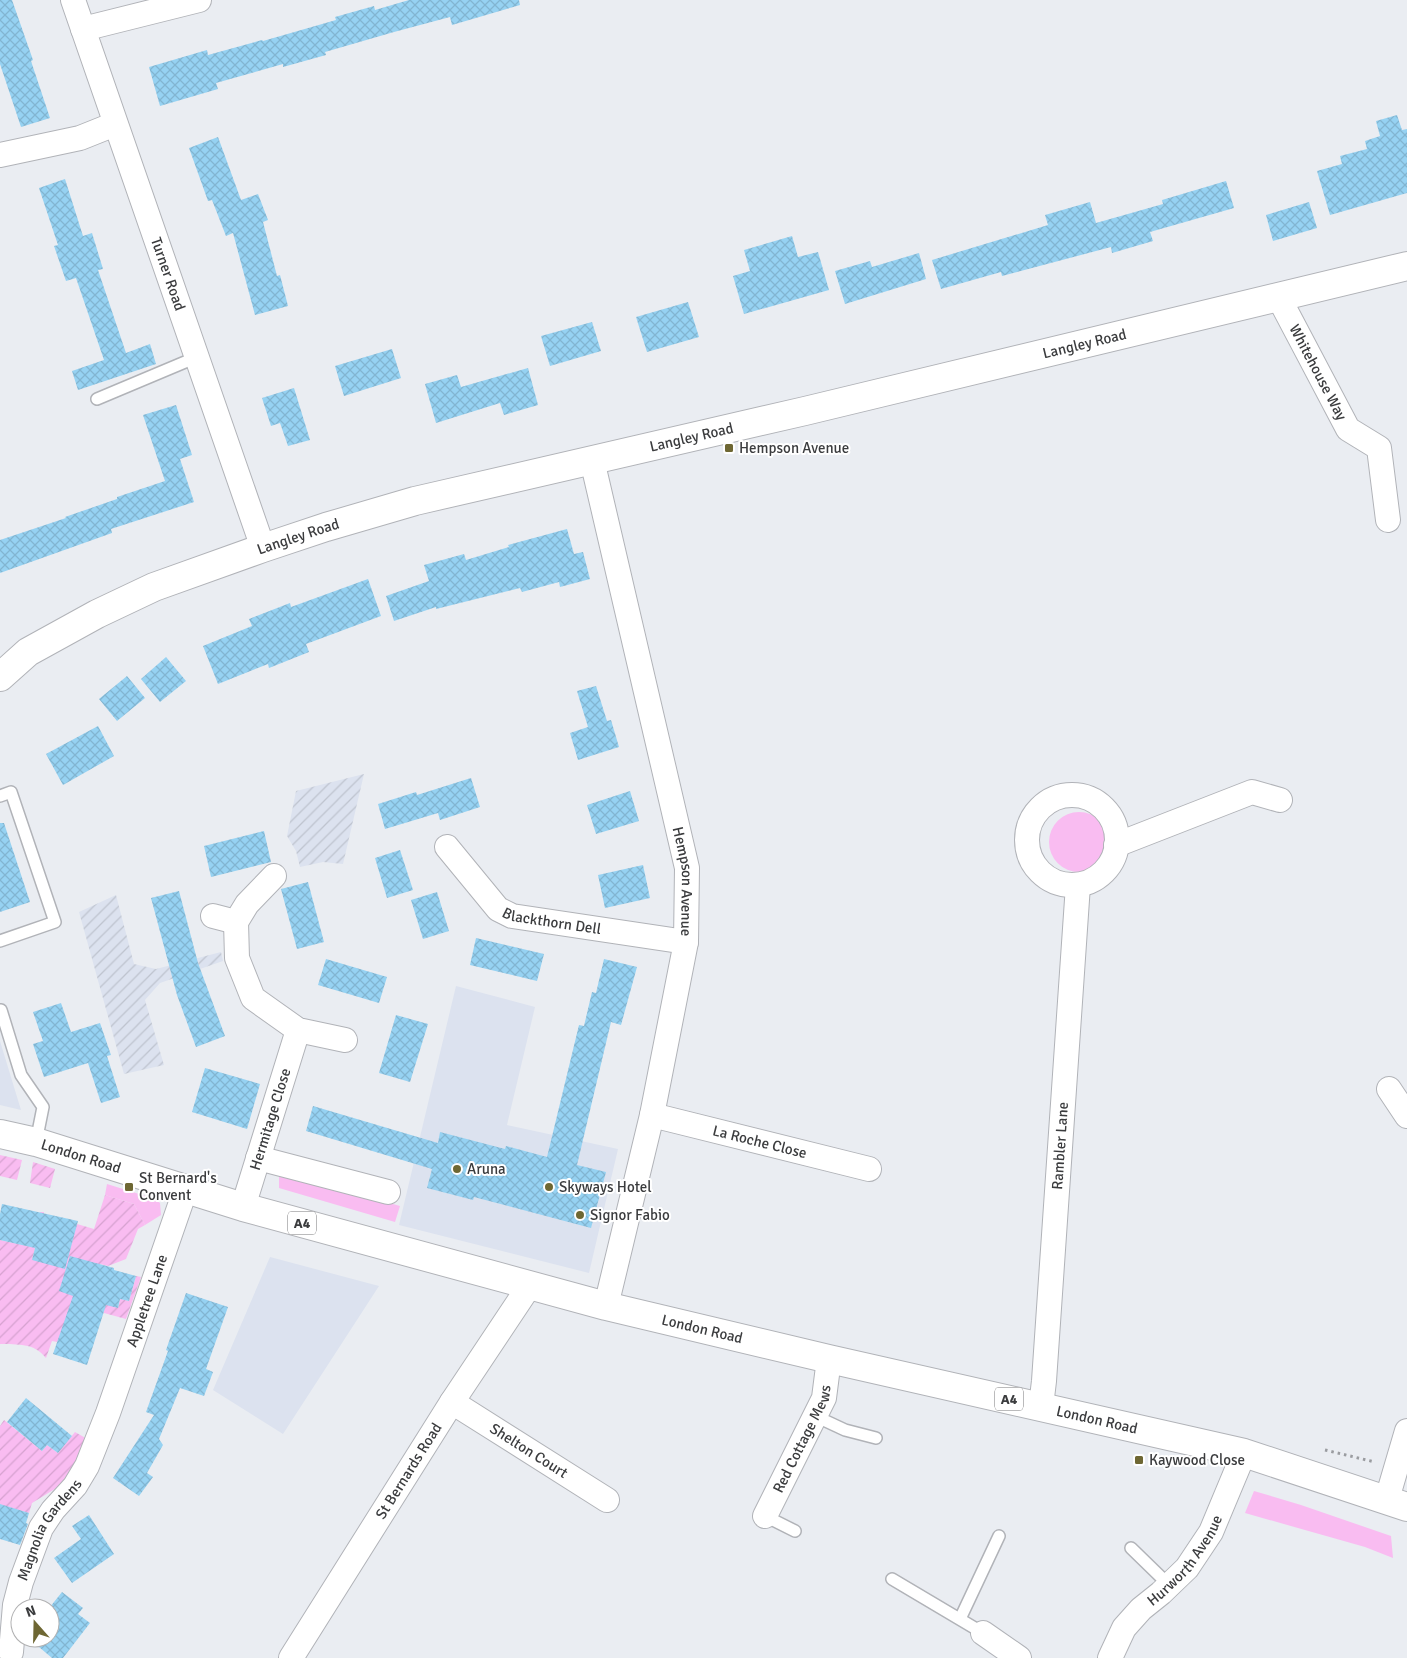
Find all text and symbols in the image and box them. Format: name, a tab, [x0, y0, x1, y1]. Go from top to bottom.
street label: Turner Road	[147, 235, 189, 313]
street label: Whitehouse Way	[1286, 321, 1351, 423]
street label: Langley Road	[1041, 325, 1128, 362]
street label: Langley Road	[648, 419, 735, 456]
place label: Hempson Avenue	[739, 439, 849, 457]
marker: Hempson Avenue	[723, 442, 735, 454]
street label: Langley Road	[254, 515, 341, 558]
street label: Hempson Avenue	[669, 825, 696, 936]
street label: Blackthorn Dell	[499, 904, 602, 938]
street label: Hermitage Close	[246, 1066, 295, 1172]
street label: Rambler Lane	[1048, 1101, 1072, 1190]
street label: La Roche Close	[711, 1121, 809, 1162]
street label: London Road	[39, 1135, 123, 1177]
place label: Aruna	[467, 1160, 506, 1178]
marker: Aruna	[451, 1163, 463, 1175]
place label: St Bernard's Convent	[139, 1169, 217, 1204]
place label: Skyways Hotel	[559, 1178, 652, 1196]
marker: St Bernard's Convent	[123, 1181, 135, 1193]
marker: Skyways Hotel	[543, 1181, 555, 1193]
place label: Signor Fabio	[590, 1206, 670, 1224]
marker: Signor Fabio	[574, 1209, 586, 1221]
road number: A4	[288, 1212, 316, 1234]
street label: Appletree Lane	[123, 1252, 171, 1349]
street label: London Road	[660, 1311, 745, 1347]
street label: Red Cottage Mews	[769, 1384, 835, 1496]
road number: A4	[995, 1388, 1023, 1410]
street label: London Road	[1055, 1402, 1139, 1438]
street label: St Bernards Road	[372, 1419, 446, 1522]
street label: Shelton Court	[487, 1419, 571, 1482]
place label: Kaywood Close	[1149, 1451, 1245, 1469]
marker: Kaywood Close	[1133, 1454, 1145, 1466]
street label: Magnolia Gardens	[13, 1476, 86, 1583]
street label: Hurworth Avenue	[1143, 1512, 1226, 1610]
north arrow	[10, 1598, 60, 1648]
text: N	[23, 1602, 38, 1621]

